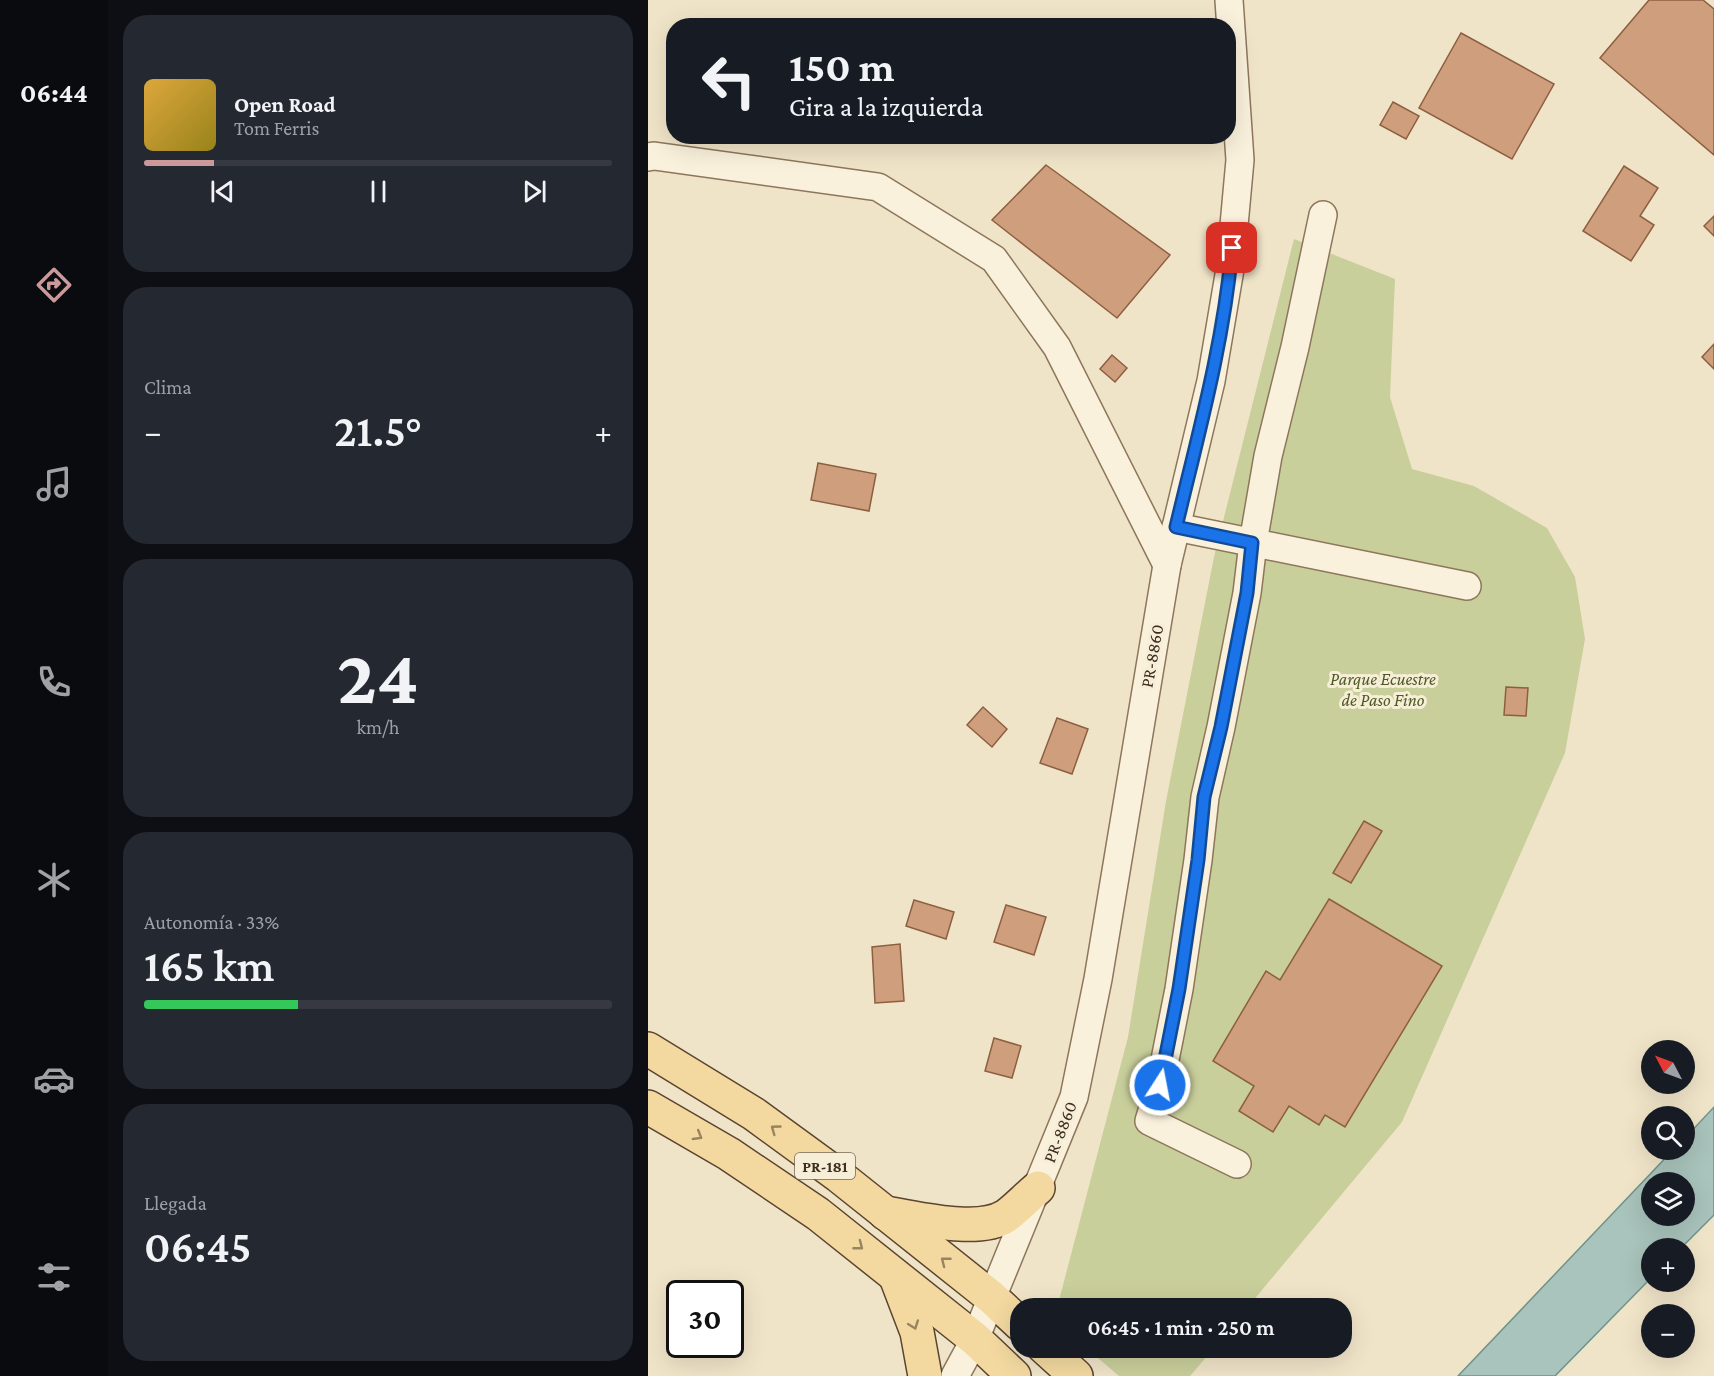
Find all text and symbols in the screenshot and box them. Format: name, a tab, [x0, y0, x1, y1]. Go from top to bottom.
icon: left	[690, 42, 768, 120]
text: 150 m	[789, 43, 894, 90]
text: 06:44	[20, 78, 88, 108]
text: Open Road	[234, 92, 336, 117]
text: Gira a la izquierda	[789, 92, 983, 122]
text: Tom Ferris	[234, 117, 319, 139]
icon: previous	[206, 175, 239, 208]
icon: pause	[362, 175, 395, 208]
icon: next	[518, 175, 551, 208]
pin	[1206, 222, 1257, 273]
icon: arrive	[1215, 231, 1248, 264]
icon: directions	[33, 264, 75, 306]
text: Clima	[144, 376, 192, 398]
text: 21.5°	[334, 406, 422, 456]
text: −	[144, 413, 161, 450]
text: +	[595, 413, 612, 450]
icon: music	[33, 463, 75, 505]
street label: PR-8860	[1137, 623, 1167, 689]
text: 24	[337, 633, 419, 720]
icon: phone	[33, 661, 75, 703]
park label: Parque Ecuestre de Paso Fino	[1330, 669, 1436, 710]
text: km/h	[356, 716, 400, 738]
icon: climate	[33, 859, 75, 901]
text: Autonomía · 33%	[144, 911, 279, 933]
text: 165 km	[144, 941, 274, 991]
north arrow	[1641, 1040, 1695, 1094]
map controls	[1641, 1040, 1695, 1358]
position arrow	[1128, 1053, 1192, 1117]
icon: car	[33, 1058, 75, 1100]
street label: PR-8860	[1039, 1099, 1081, 1165]
button: search	[1641, 1106, 1695, 1160]
one-way arrow	[770, 1125, 781, 1136]
one-way arrow	[692, 1129, 702, 1141]
road number: PR-181	[795, 1153, 855, 1179]
button: layers	[1641, 1172, 1695, 1226]
text: Llegada	[144, 1192, 207, 1214]
text: 06:45	[144, 1222, 251, 1272]
button: +	[1641, 1238, 1695, 1292]
one-way arrow	[852, 1239, 863, 1250]
icon: filters	[33, 1256, 75, 1298]
one-way arrow	[941, 1258, 952, 1269]
speed limit sign: 30	[666, 1280, 744, 1358]
button: −	[1641, 1304, 1695, 1358]
text: 06:45 · 1 min · 250 m	[1087, 1315, 1275, 1340]
one-way arrow	[906, 1319, 919, 1329]

